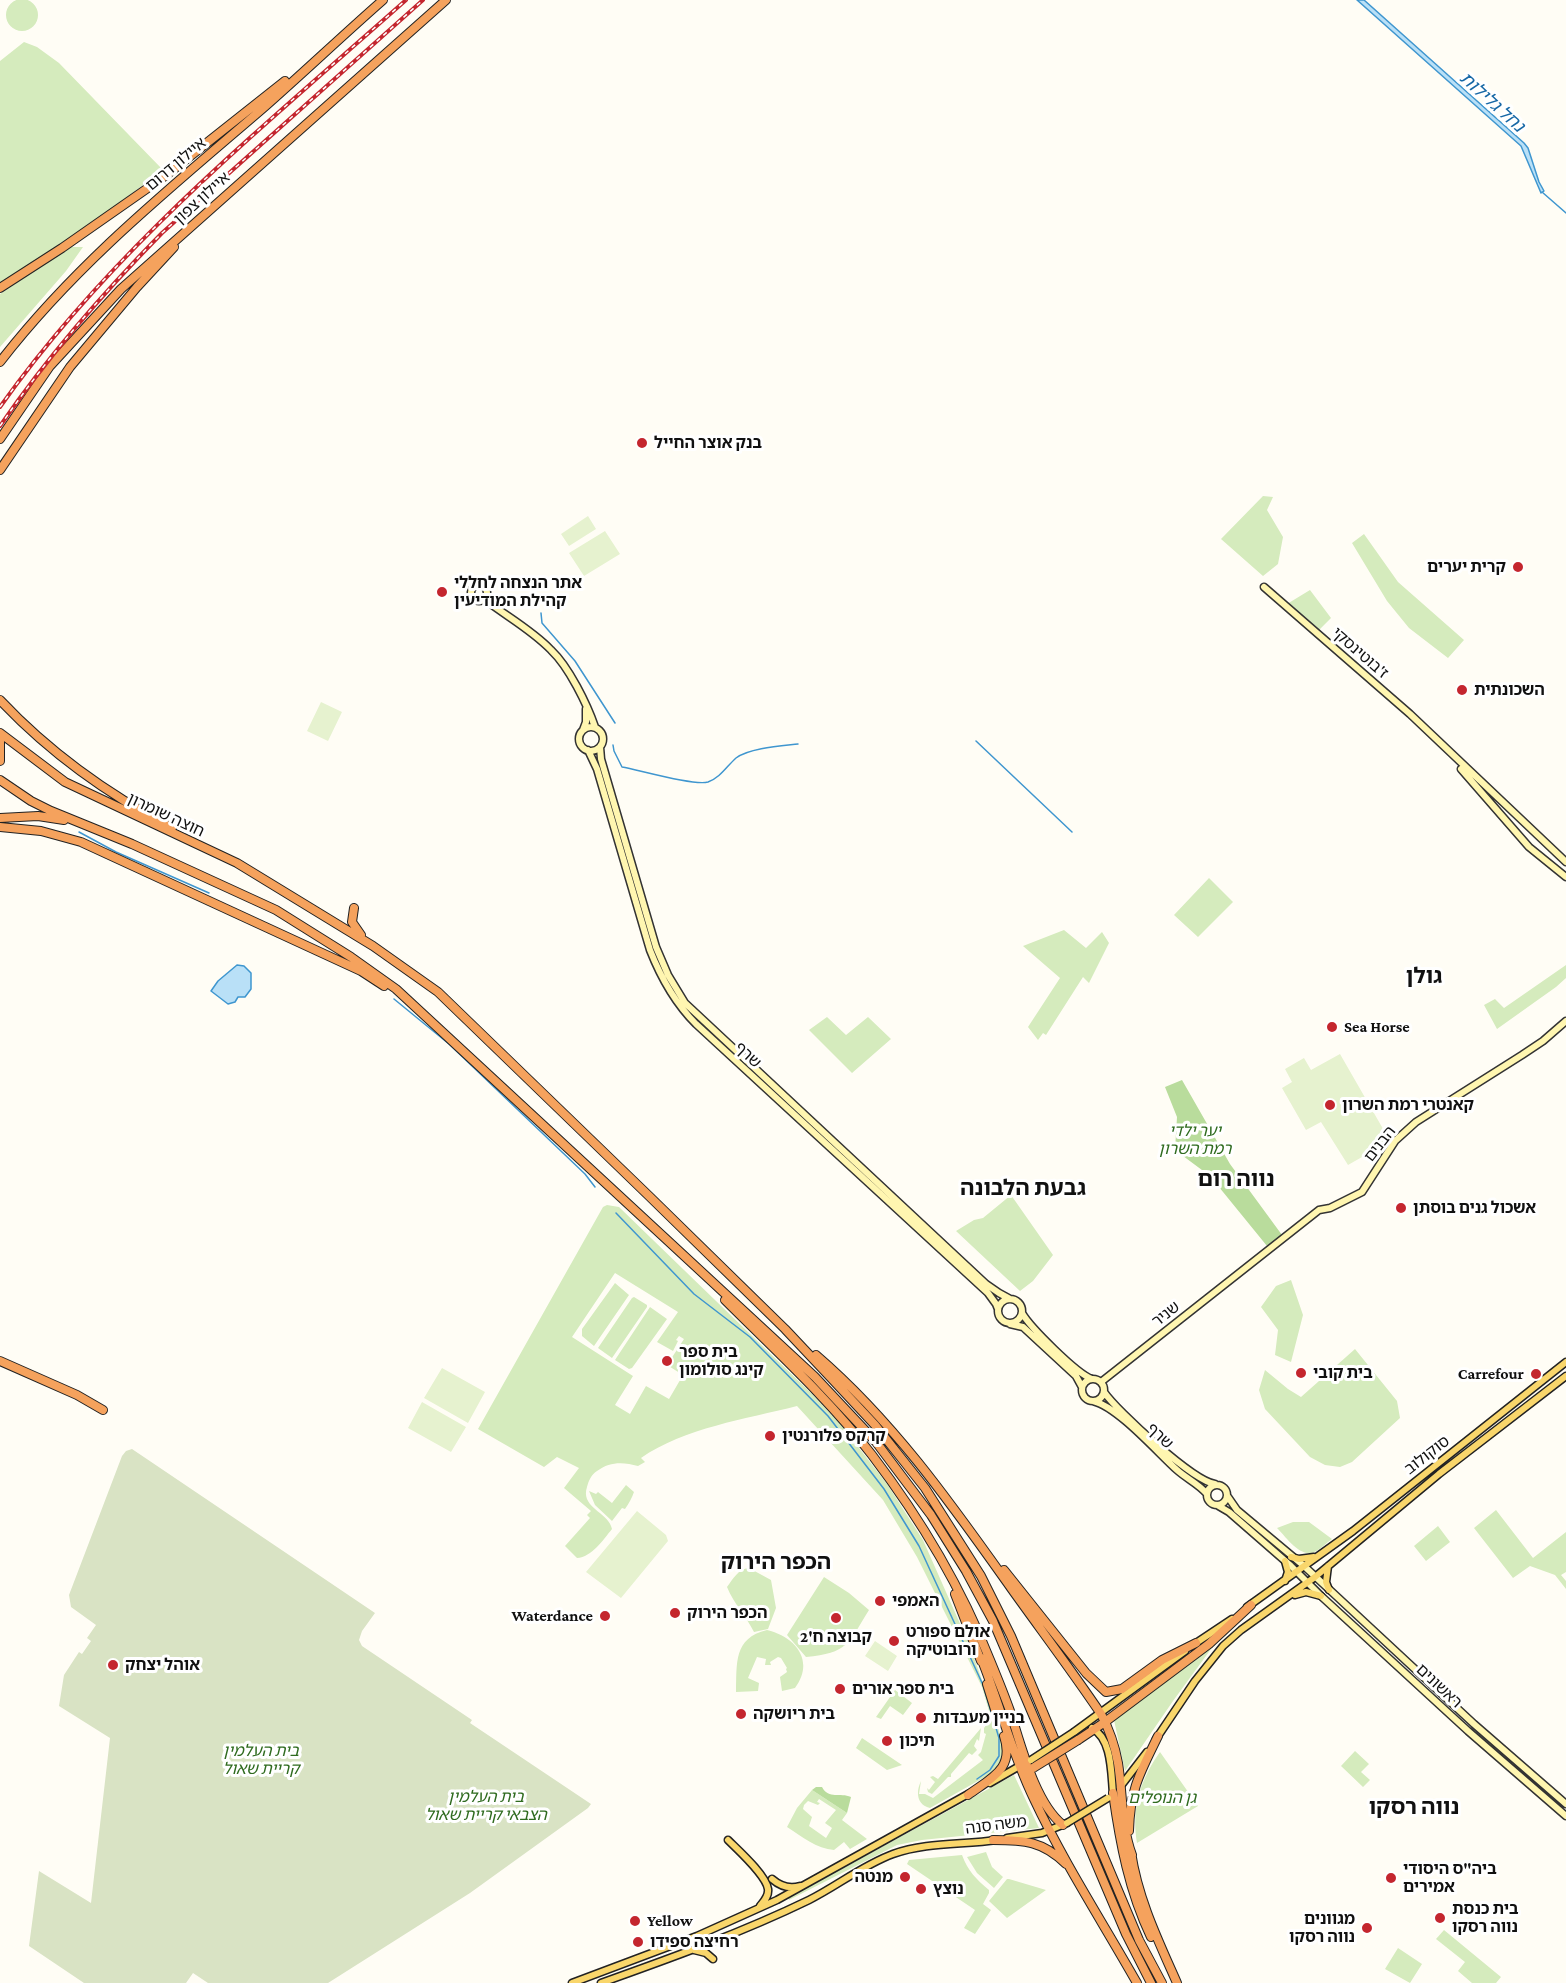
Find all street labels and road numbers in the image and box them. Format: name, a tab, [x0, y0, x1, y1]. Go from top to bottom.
street label: איילון דרום	[142, 133, 210, 195]
street label: איילון צפון	[170, 168, 234, 228]
street label: ז'בוטינסקי	[1328, 623, 1392, 683]
street label: חוצה שומרון	[124, 789, 208, 841]
street label: שרף	[731, 1038, 765, 1072]
street label: הבנים	[1360, 1122, 1400, 1166]
street label: שניר	[1148, 1297, 1184, 1331]
street label: שרף	[1143, 1419, 1177, 1453]
street label: סוקולוב	[1401, 1431, 1453, 1479]
street label: ראשונים	[1412, 1660, 1466, 1712]
street label: משה סנה	[964, 1812, 1028, 1838]

